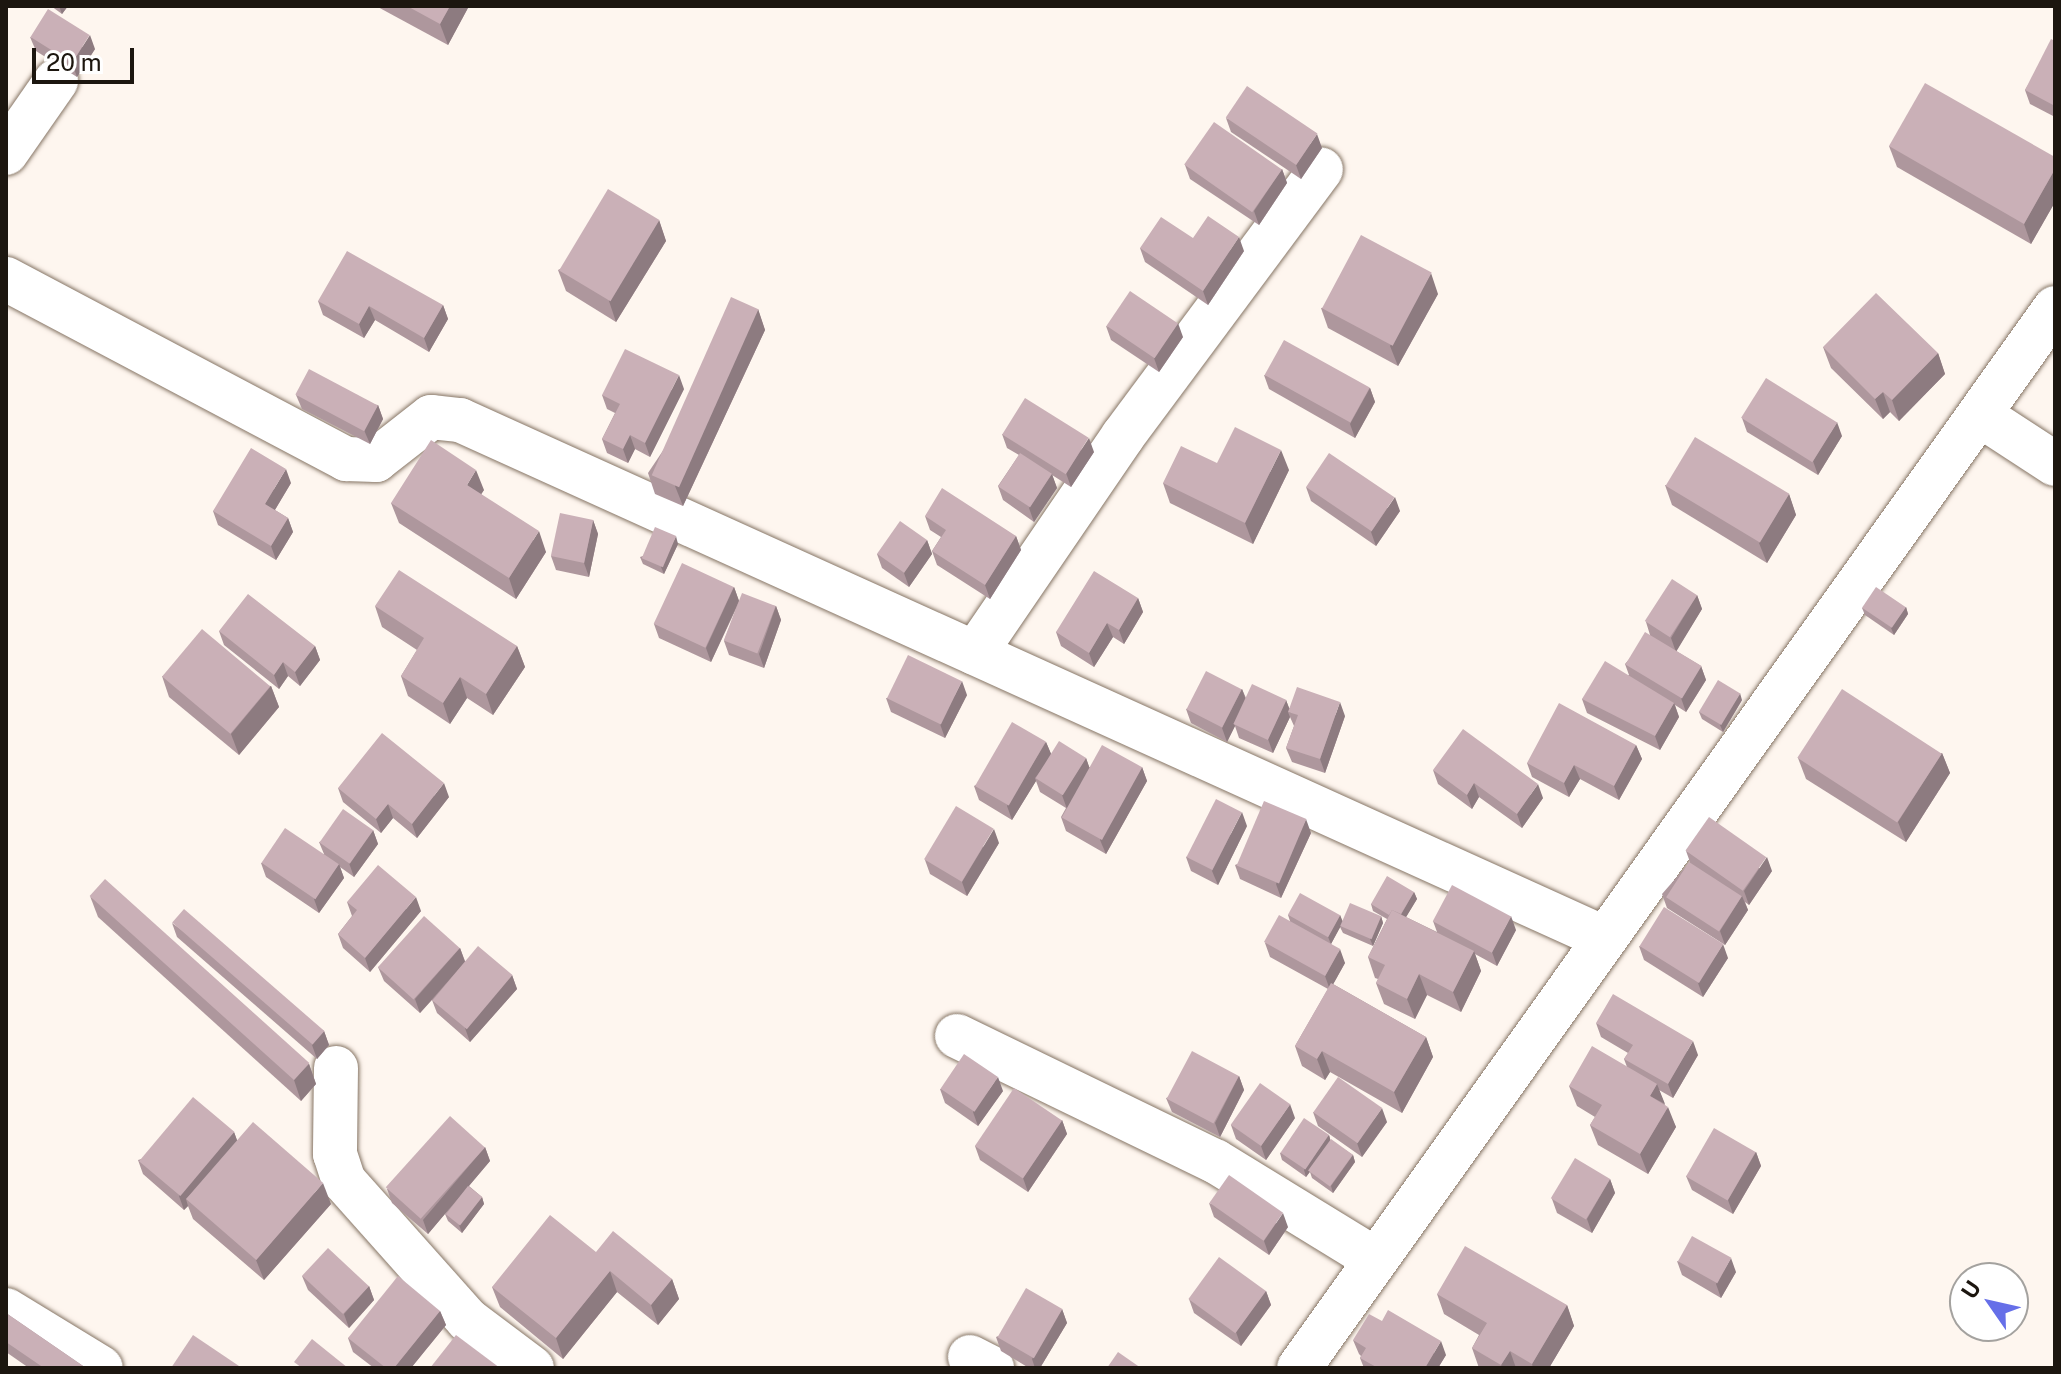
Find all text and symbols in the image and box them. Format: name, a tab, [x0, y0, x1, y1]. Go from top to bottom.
scale bar	[36, 32, 138, 82]
text: 20 m	[46, 48, 102, 76]
north arrow	[1949, 1262, 2029, 1342]
text: U	[1956, 1276, 1986, 1304]

